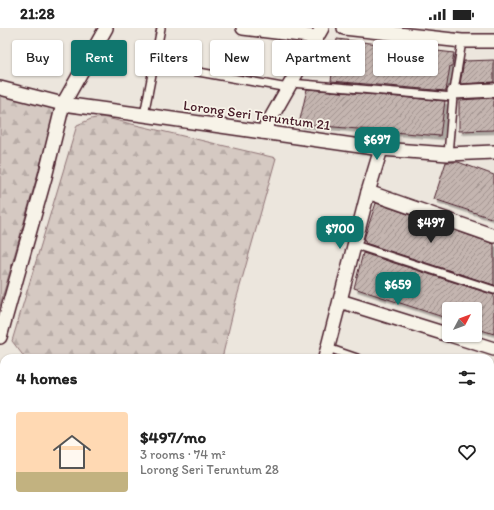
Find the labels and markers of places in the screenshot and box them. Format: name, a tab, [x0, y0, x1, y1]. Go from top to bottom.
pin: $697	[353, 127, 401, 161]
pin: $497	[407, 210, 455, 244]
pin: $700	[316, 216, 364, 250]
pin: $659	[374, 272, 422, 306]

